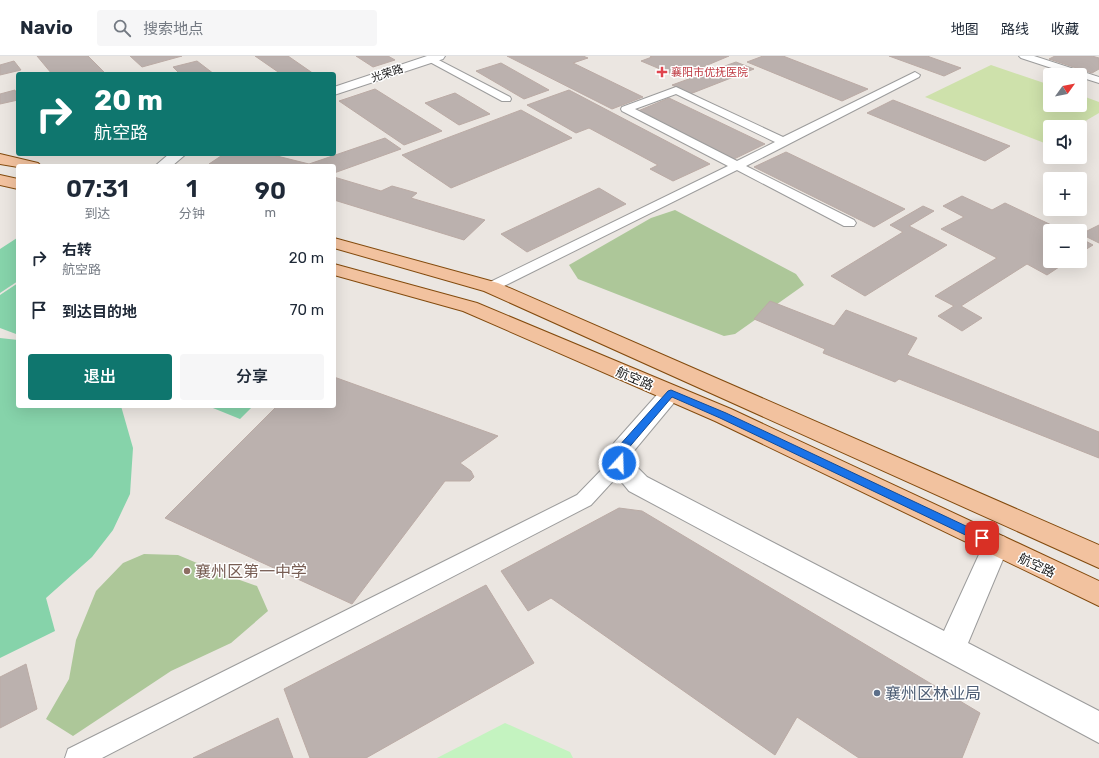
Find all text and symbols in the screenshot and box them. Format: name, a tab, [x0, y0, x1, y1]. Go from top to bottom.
search box	[97, 10, 377, 46]
text: Navio	[20, 16, 73, 39]
icon: search	[111, 17, 133, 39]
text: 搜索地点	[143, 20, 203, 38]
text: 地图	[951, 21, 979, 38]
text: 路线	[1001, 21, 1029, 38]
text: 收藏	[1051, 21, 1079, 38]
street label: 光荣路	[369, 62, 405, 85]
marker: 襄阳市优抚医院	[656, 66, 668, 78]
place label: 襄阳市优抚医院	[671, 66, 748, 79]
north arrow	[1043, 68, 1087, 112]
map controls	[1043, 68, 1087, 268]
text: 20 m	[94, 84, 163, 117]
icon: right	[28, 88, 80, 140]
button: sound	[1043, 120, 1087, 164]
text: 航空路	[94, 122, 148, 144]
button: +	[1043, 172, 1087, 216]
text: 07:31	[66, 175, 129, 203]
text: 1	[186, 175, 198, 203]
text: 90	[255, 177, 286, 205]
text: m	[265, 205, 276, 220]
text: 到达	[84, 206, 110, 221]
text: 分钟	[179, 206, 205, 221]
button: −	[1043, 224, 1087, 268]
text: 右转	[62, 241, 92, 259]
icon: right	[28, 247, 50, 269]
text: 20 m	[289, 249, 324, 267]
text: 航空路	[62, 262, 101, 277]
icon: arrive	[28, 299, 50, 321]
text: 70 m	[290, 301, 324, 319]
text: 到达目的地	[62, 303, 137, 321]
button: 退出	[28, 354, 172, 400]
button: 分享	[180, 354, 324, 400]
street label: 航空路	[614, 364, 656, 393]
position arrow	[598, 442, 640, 484]
pin	[965, 521, 999, 555]
icon: arrive	[971, 527, 993, 549]
street label: 航空路	[1016, 550, 1058, 580]
place label: 襄州区第一中学	[195, 562, 307, 581]
marker: 襄州区第一中学	[182, 566, 192, 576]
place label: 襄州区林业局	[885, 684, 981, 703]
marker: 襄州区林业局	[872, 688, 882, 698]

